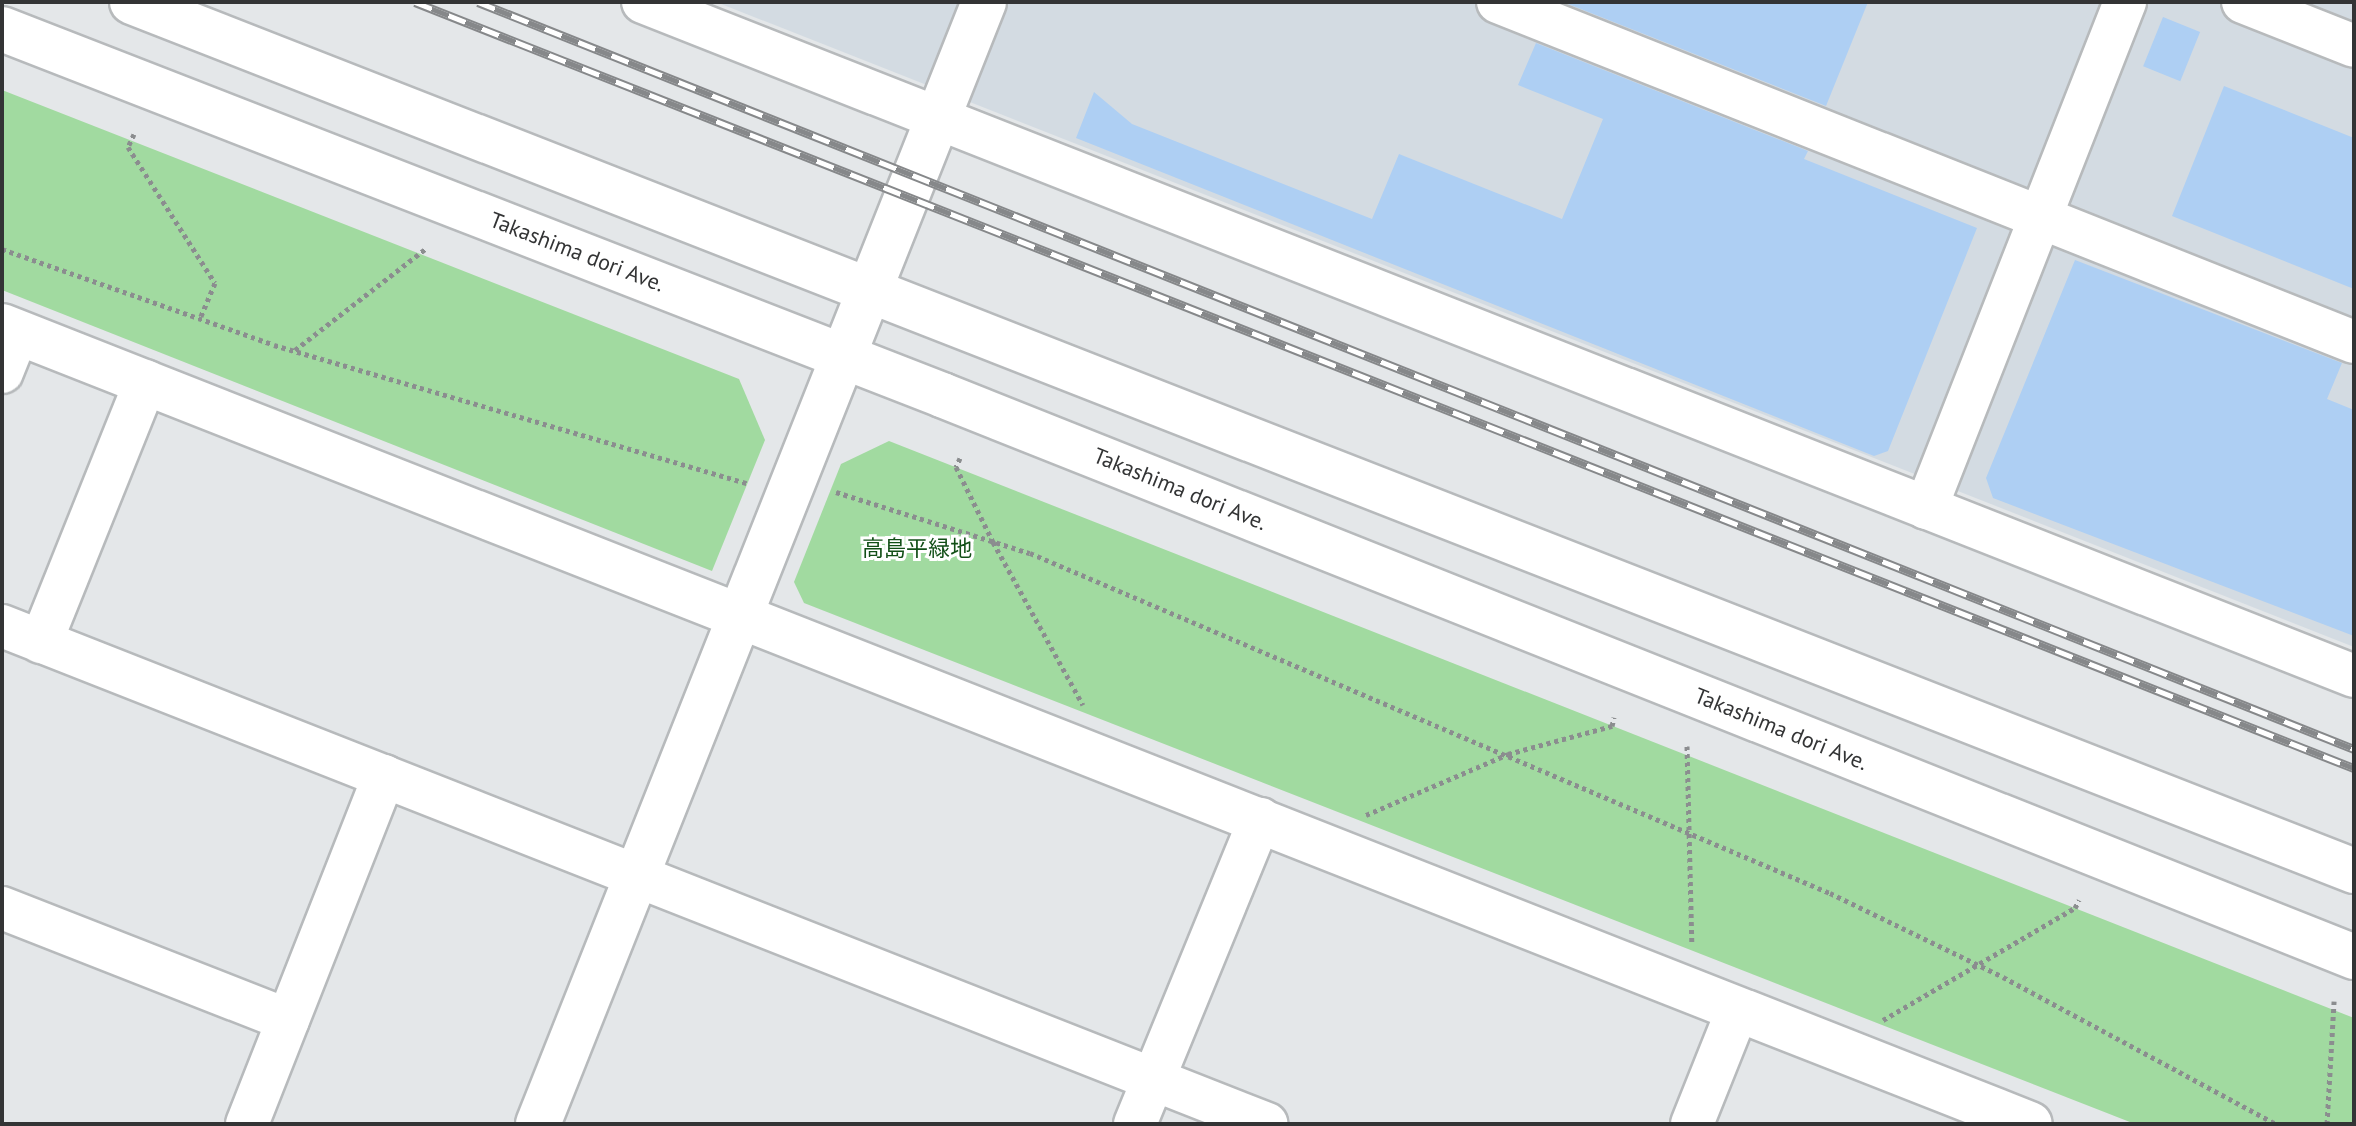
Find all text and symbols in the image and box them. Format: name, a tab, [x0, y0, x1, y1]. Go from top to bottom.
street label: Takashima dori Ave.	[486, 206, 668, 298]
street label: Takashima dori Ave.	[1089, 442, 1271, 536]
park label: 高島平緑地	[862, 536, 972, 562]
street label: Takashima dori Ave.	[1690, 682, 1872, 776]

